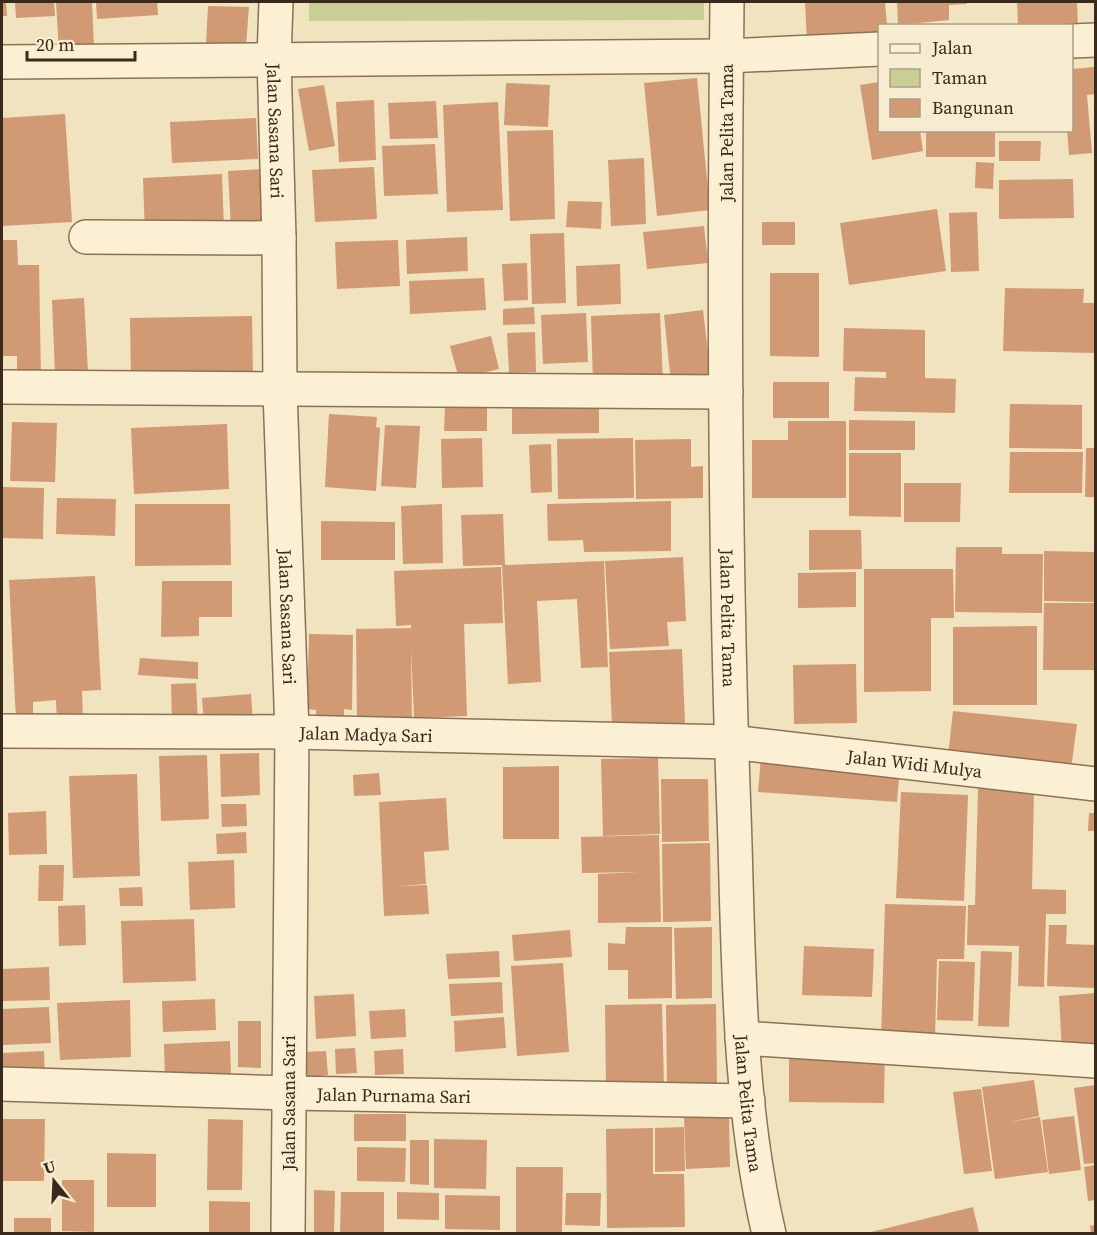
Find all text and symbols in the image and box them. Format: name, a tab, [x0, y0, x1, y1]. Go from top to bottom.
scale bar	[27, 24, 135, 62]
legend	[878, 24, 1073, 132]
text: 20 m	[36, 32, 74, 57]
text: Jalan	[931, 35, 973, 60]
street label: Jalan Sasana Sari	[262, 62, 290, 199]
street label: Jalan Pelita Tama	[714, 63, 739, 203]
text: Taman	[932, 65, 987, 90]
text: Bangunan	[932, 95, 1014, 120]
street label: Jalan Sasana Sari	[273, 548, 303, 685]
street label: Jalan Pelita Tama	[715, 548, 743, 688]
street label: Jalan Madya Sari	[298, 720, 433, 748]
street label: Jalan Widi Mulya	[845, 743, 985, 783]
street label: Jalan Pelita Tama	[729, 1033, 769, 1175]
street label: Jalan Sasana Sari	[276, 1035, 301, 1172]
street label: Jalan Purnama Sari	[315, 1081, 471, 1109]
north arrow	[24, 1151, 84, 1211]
text: U	[40, 1154, 59, 1179]

